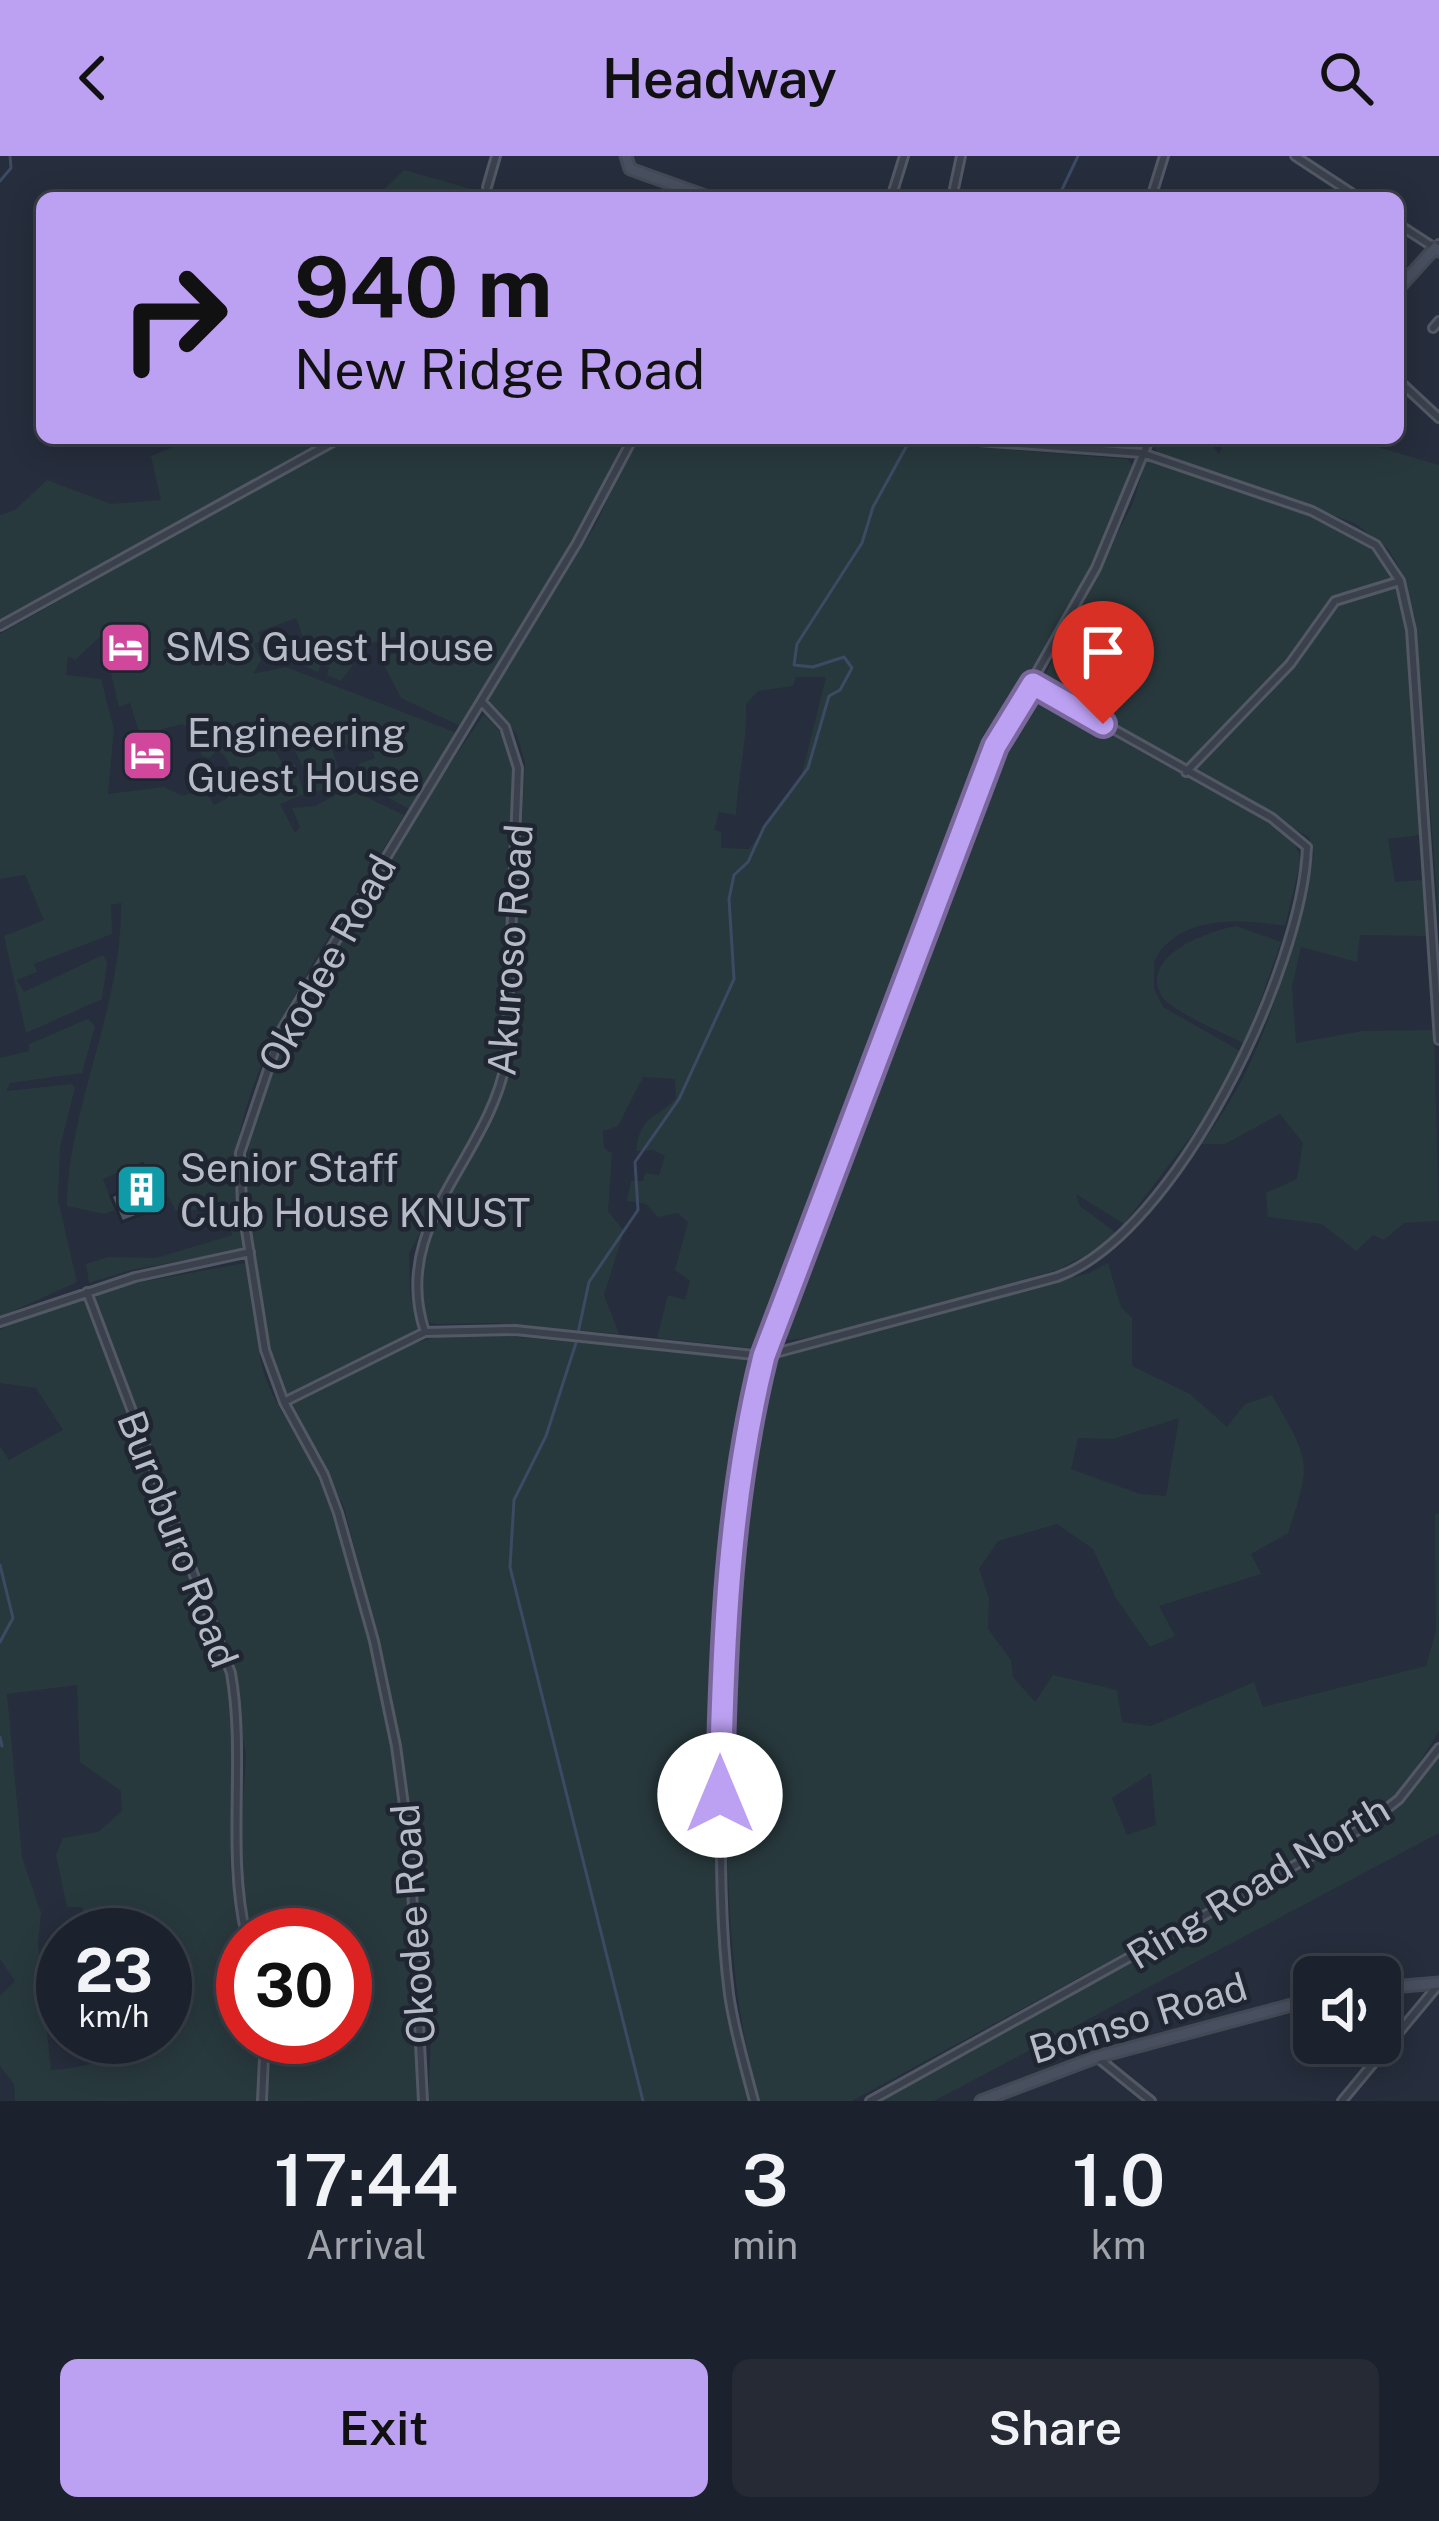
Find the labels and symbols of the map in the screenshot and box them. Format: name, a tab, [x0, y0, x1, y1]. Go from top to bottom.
pin	[1052, 601, 1154, 724]
hotel icon: SMS Guest House	[98, 619, 154, 675]
place label: SMS Guest House	[165, 624, 494, 670]
place label: Engineering Guest House	[187, 710, 420, 801]
hotel icon: Engineering Guest House	[120, 727, 176, 783]
street label: Akuroso Road	[478, 823, 542, 1077]
street label: Okodee Road	[249, 847, 405, 1079]
place label: Senior Staff Club House KNUST	[180, 1145, 530, 1236]
building icon: Senior Staff Club House KNUST	[113, 1162, 169, 1218]
street label: Buroburo Road	[108, 1404, 248, 1674]
position arrow	[657, 1732, 783, 1858]
street label: Ring Road North	[1119, 1786, 1397, 1978]
street label: Okodee Road	[382, 1802, 444, 2046]
speed limit sign: 30	[216, 1908, 372, 2064]
street label: Bomso Road	[1024, 1963, 1252, 2073]

